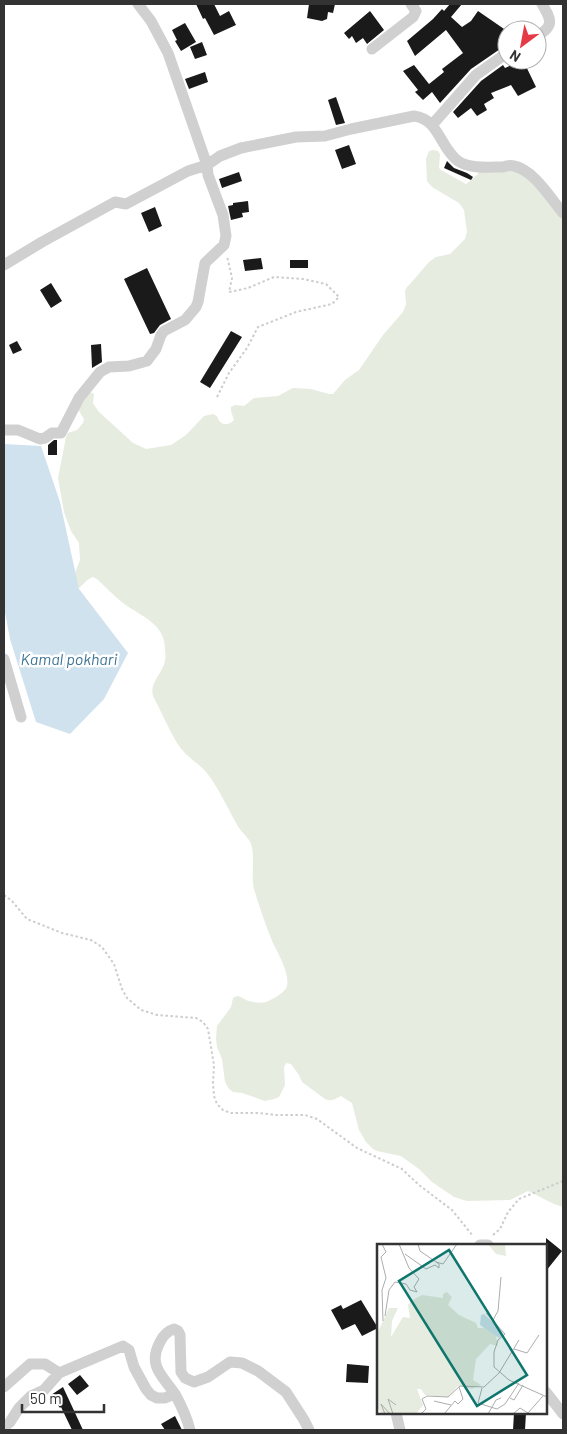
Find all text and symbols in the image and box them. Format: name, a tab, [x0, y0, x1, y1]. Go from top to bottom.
north arrow	[497, 20, 547, 70]
text: N	[506, 47, 523, 66]
water label: Kamal pokhari	[21, 649, 117, 668]
inset map	[377, 1244, 547, 1414]
scale bar	[22, 1382, 105, 1414]
text: 50 m	[30, 1389, 62, 1407]

